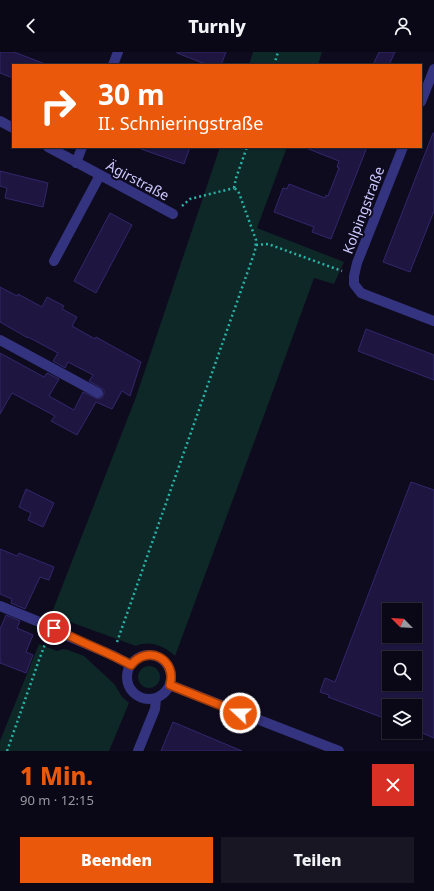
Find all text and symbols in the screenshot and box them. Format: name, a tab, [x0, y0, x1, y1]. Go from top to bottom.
text: Turnly	[188, 14, 246, 38]
icon: back	[20, 15, 42, 37]
icon: person	[392, 15, 414, 37]
text: 30 m	[98, 75, 165, 113]
icon: right	[32, 80, 84, 132]
text: II. Schnieringstraße	[98, 111, 263, 135]
street label: Ägirstraße	[103, 155, 173, 205]
street label: Kolpingstraße	[338, 164, 388, 256]
north arrow	[382, 603, 422, 643]
map controls	[382, 603, 422, 739]
pin	[37, 611, 71, 645]
icon: arrive	[43, 617, 65, 639]
button: search	[382, 651, 422, 691]
position arrow	[219, 692, 261, 734]
button: layers	[382, 699, 422, 739]
text: 1 Min.	[20, 759, 93, 792]
button: close	[372, 764, 414, 806]
text: 90 m · 12:15	[20, 791, 94, 809]
button: Beenden	[20, 837, 213, 883]
button: Teilen	[221, 837, 414, 883]

